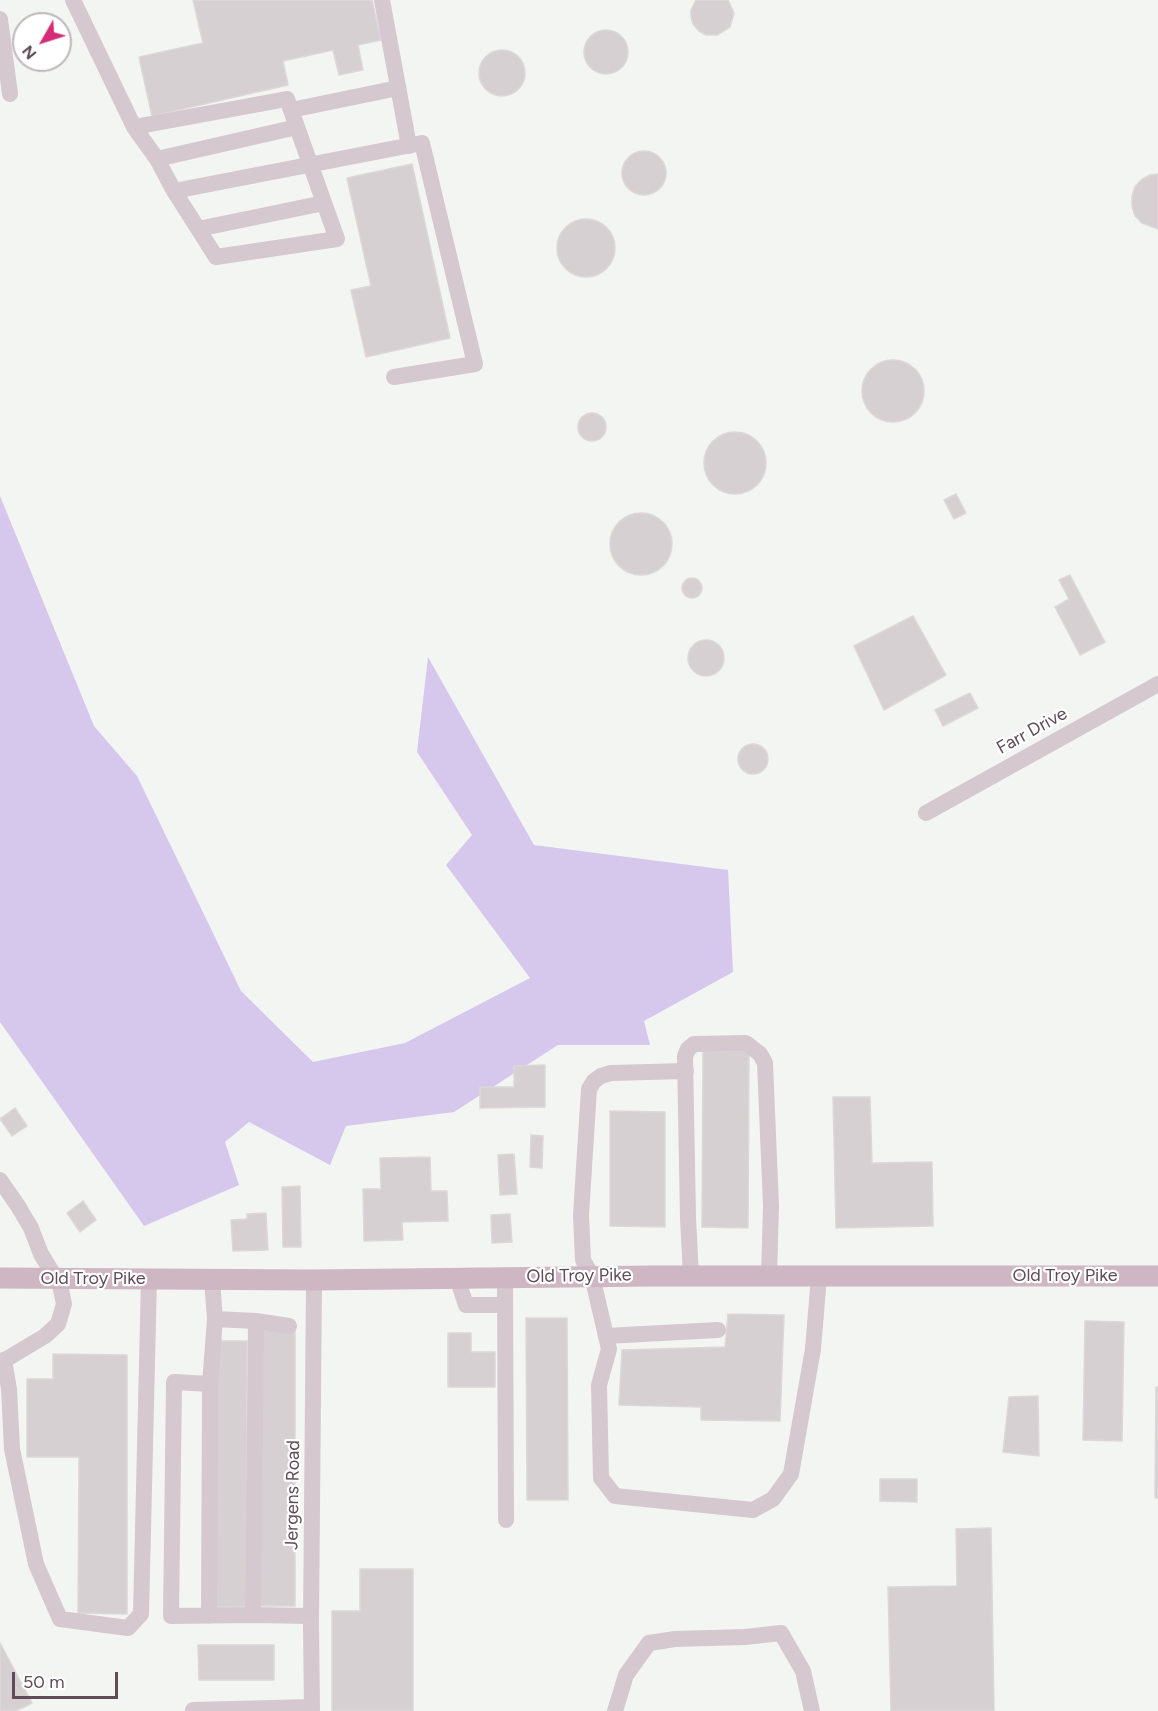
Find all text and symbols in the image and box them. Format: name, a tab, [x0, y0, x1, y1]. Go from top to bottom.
north arrow	[12, 12, 72, 72]
text: N	[18, 42, 40, 63]
street label: Farr Drive	[993, 703, 1071, 759]
street label: Old Troy Pike	[526, 1264, 632, 1288]
street label: Old Troy Pike	[1012, 1265, 1118, 1287]
street label: Old Troy Pike	[40, 1268, 146, 1290]
street label: Jergens Road	[281, 1440, 305, 1550]
scale bar	[15, 1660, 122, 1698]
text: 50 m	[23, 1671, 65, 1693]

